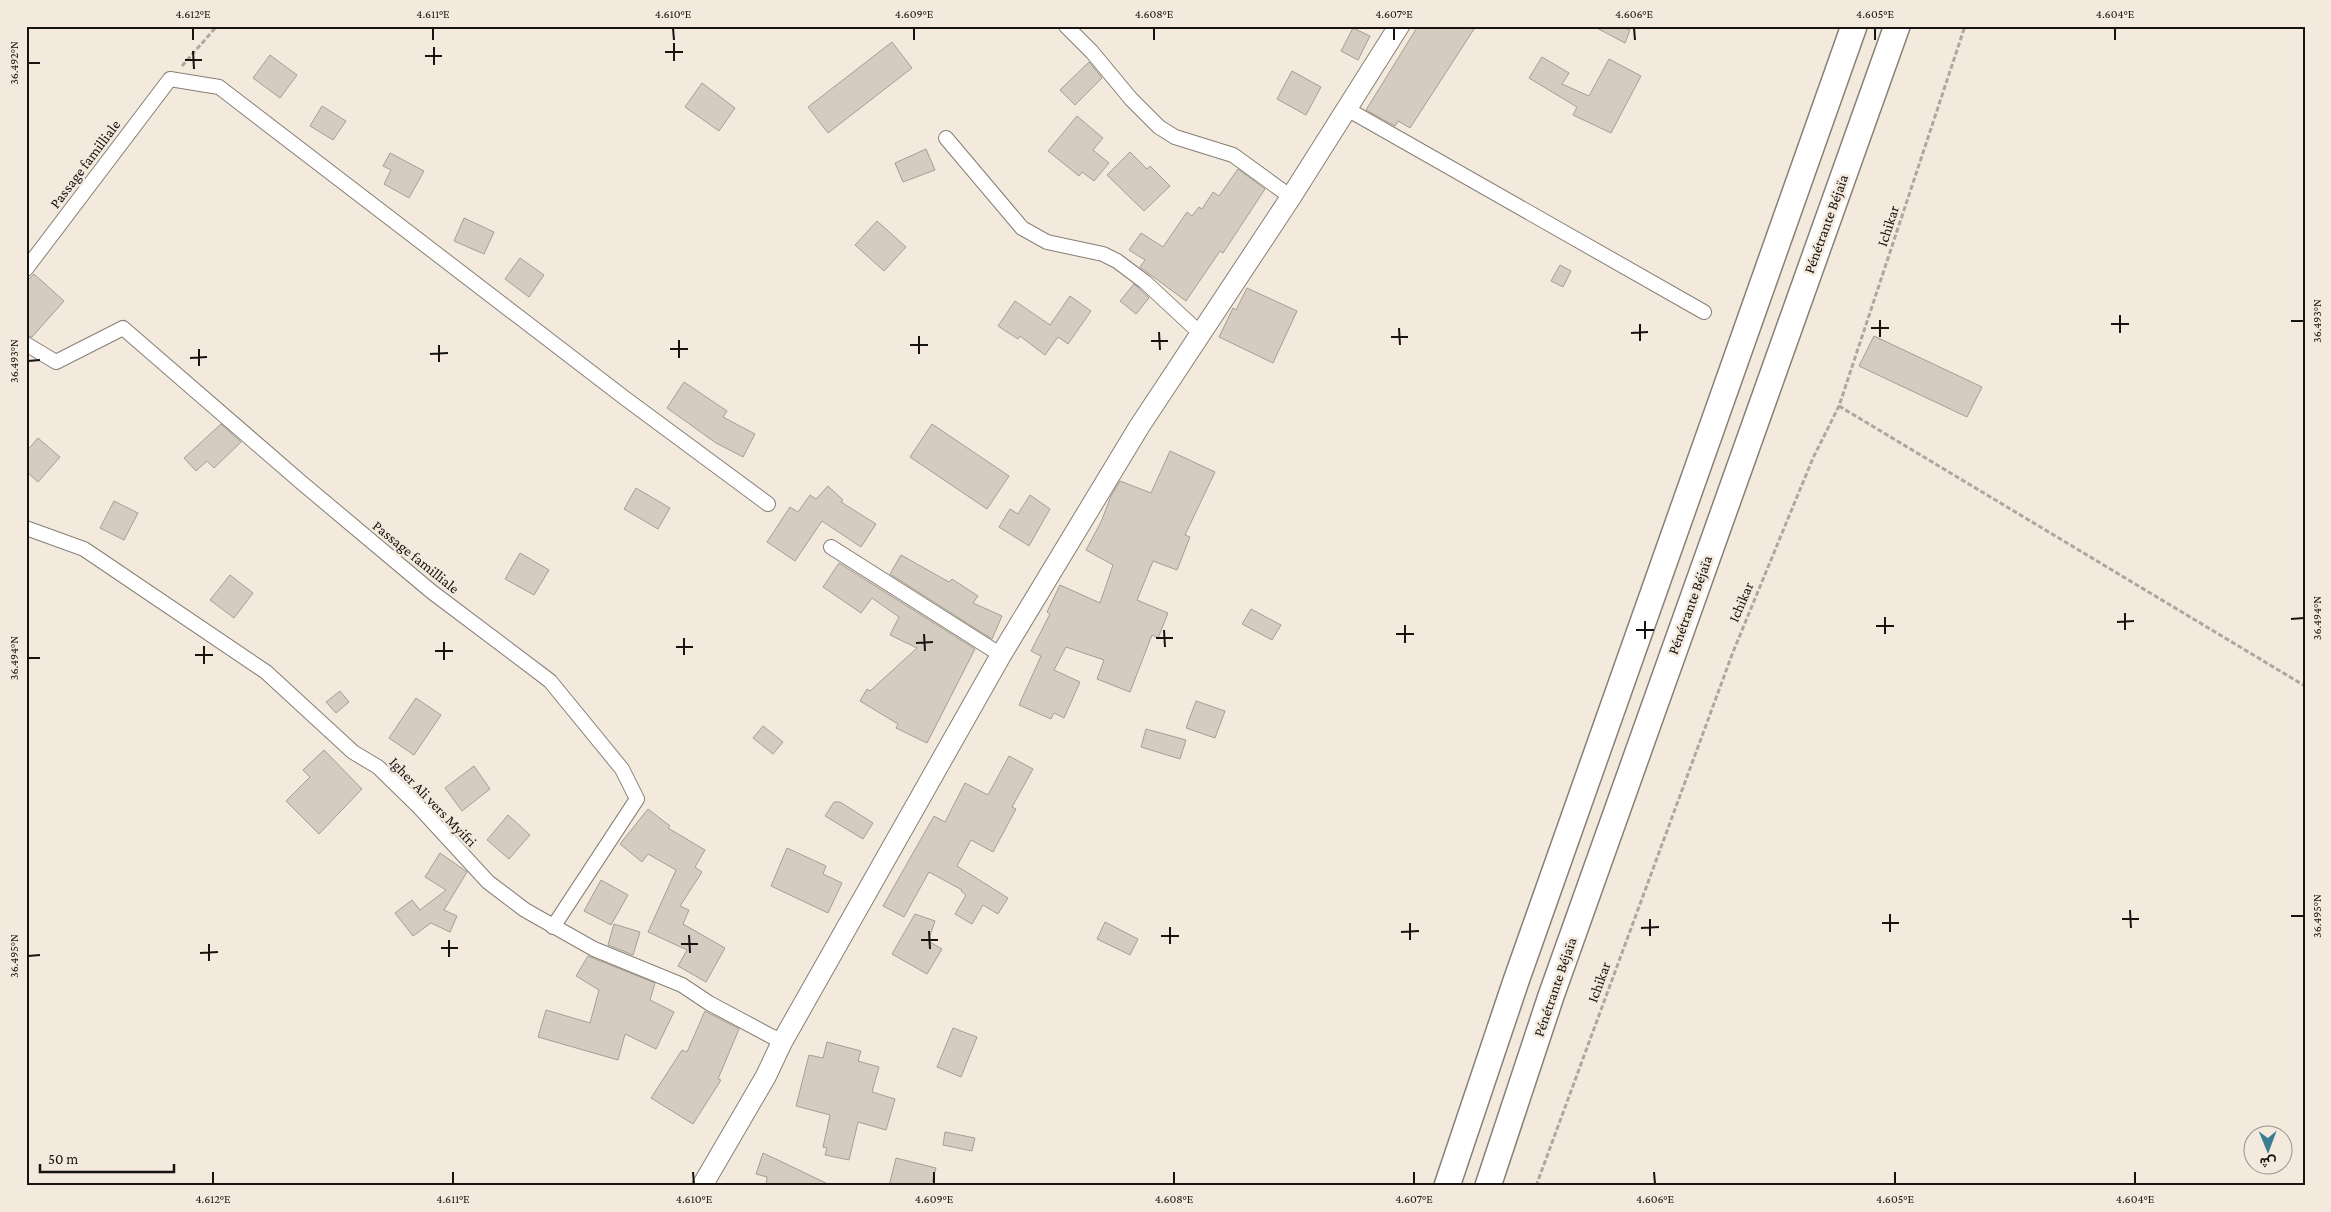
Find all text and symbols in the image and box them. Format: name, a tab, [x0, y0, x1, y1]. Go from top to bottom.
text: 4.612°E	[175, 7, 211, 21]
text: 4.611°E	[416, 7, 450, 21]
text: 4.610°E	[655, 7, 692, 21]
text: 4.609°E	[895, 7, 934, 21]
text: 4.608°E	[1135, 7, 1174, 21]
text: 4.607°E	[1375, 7, 1413, 21]
text: 4.606°E	[1615, 7, 1653, 21]
text: 4.605°E	[1856, 7, 1894, 21]
text: 4.604°E	[2096, 7, 2135, 21]
text: 36.492°N	[7, 41, 21, 85]
street label: Passage familliale	[47, 116, 124, 212]
street label: Pénétrante Béjaïa	[1801, 172, 1852, 276]
street label: Ichikar	[1874, 203, 1902, 248]
text: 36.493°N	[2310, 299, 2324, 343]
text: 36.493°N	[7, 339, 21, 383]
street label: Passage familliale	[369, 517, 463, 598]
street label: Pénétrante Béjaïa	[1665, 553, 1716, 657]
street label: Ichikar	[1725, 579, 1757, 624]
text: 36.494°N	[2310, 596, 2324, 640]
text: 36.494°N	[7, 636, 21, 680]
street label: Igher Ali vers Myifri	[385, 754, 480, 851]
text: 36.495°N	[2310, 894, 2324, 938]
text: 36.495°N	[7, 934, 21, 978]
street label: Pénétrante Béjaïa	[1530, 935, 1580, 1039]
street label: Ichikar	[1584, 959, 1614, 1004]
north arrow	[2244, 1124, 2294, 1174]
scale bar	[40, 1142, 174, 1174]
text: 50 m	[48, 1151, 78, 1167]
text: ش	[2259, 1154, 2277, 1171]
text: 4.612°E	[195, 1192, 231, 1206]
text: 4.611°E	[436, 1192, 470, 1206]
text: 4.610°E	[676, 1192, 713, 1206]
text: 4.609°E	[915, 1192, 954, 1206]
text: 4.608°E	[1155, 1192, 1194, 1206]
text: 4.607°E	[1395, 1192, 1433, 1206]
text: 4.606°E	[1636, 1192, 1674, 1206]
text: 4.605°E	[1876, 1192, 1914, 1206]
text: 4.604°E	[2116, 1192, 2155, 1206]

